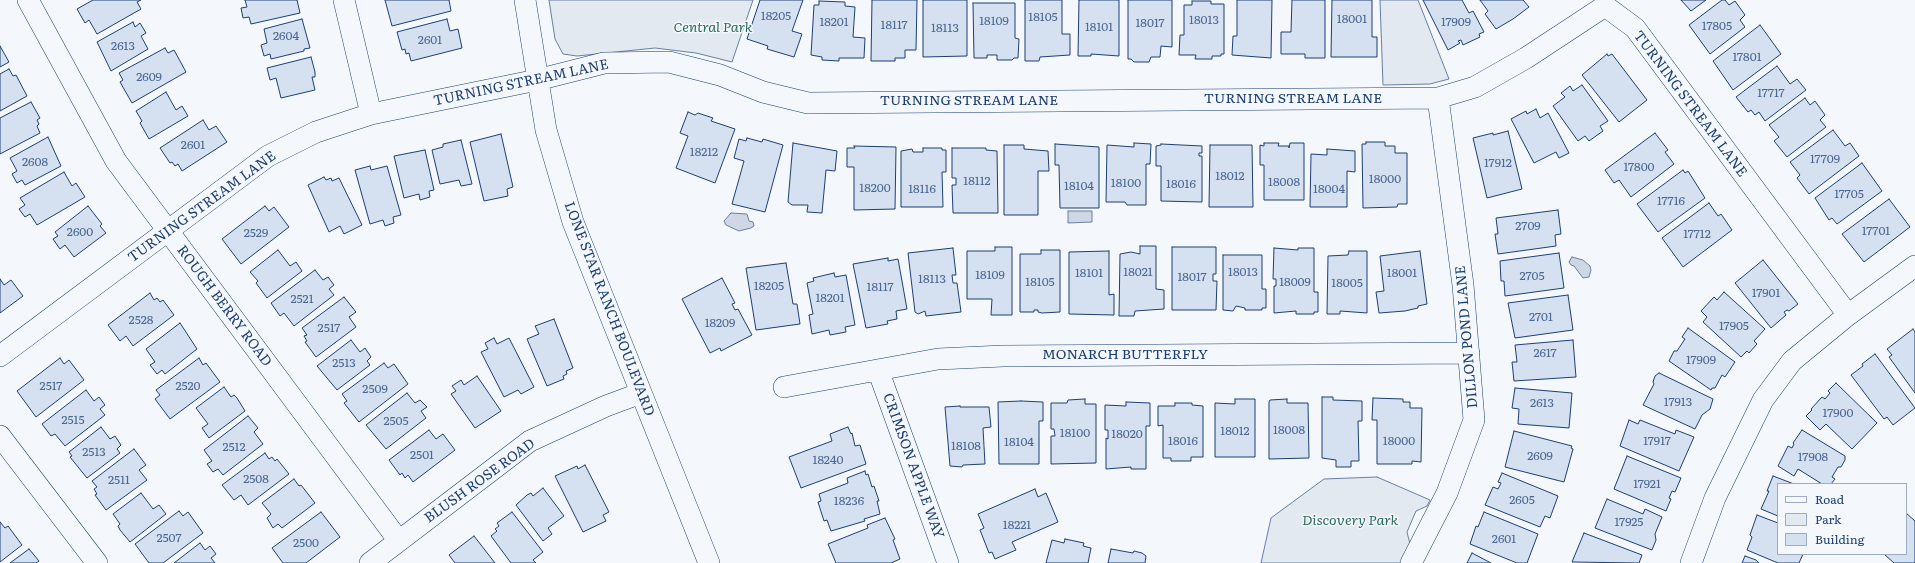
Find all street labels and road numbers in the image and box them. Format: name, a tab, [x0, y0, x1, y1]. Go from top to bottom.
street label: TURNING STREAM LANE	[1630, 28, 1750, 180]
street label: TURNING STREAM LANE	[432, 56, 610, 110]
street label: TURNING STREAM LANE	[1204, 91, 1382, 107]
street label: TURNING STREAM LANE	[880, 93, 1058, 109]
street label: TURNING STREAM LANE	[125, 148, 279, 266]
street label: LONE STAR RANCH BOULEVARD	[560, 200, 658, 418]
street label: ROUGH BERRY ROAD	[173, 242, 275, 370]
street label: DILLON POND LANE	[1452, 265, 1482, 409]
street label: MONARCH BUTTERFLY	[1042, 347, 1208, 363]
street label: CRIMSON APPLE WAY	[879, 391, 947, 541]
street label: BLUSH ROSE ROAD	[421, 435, 539, 527]

